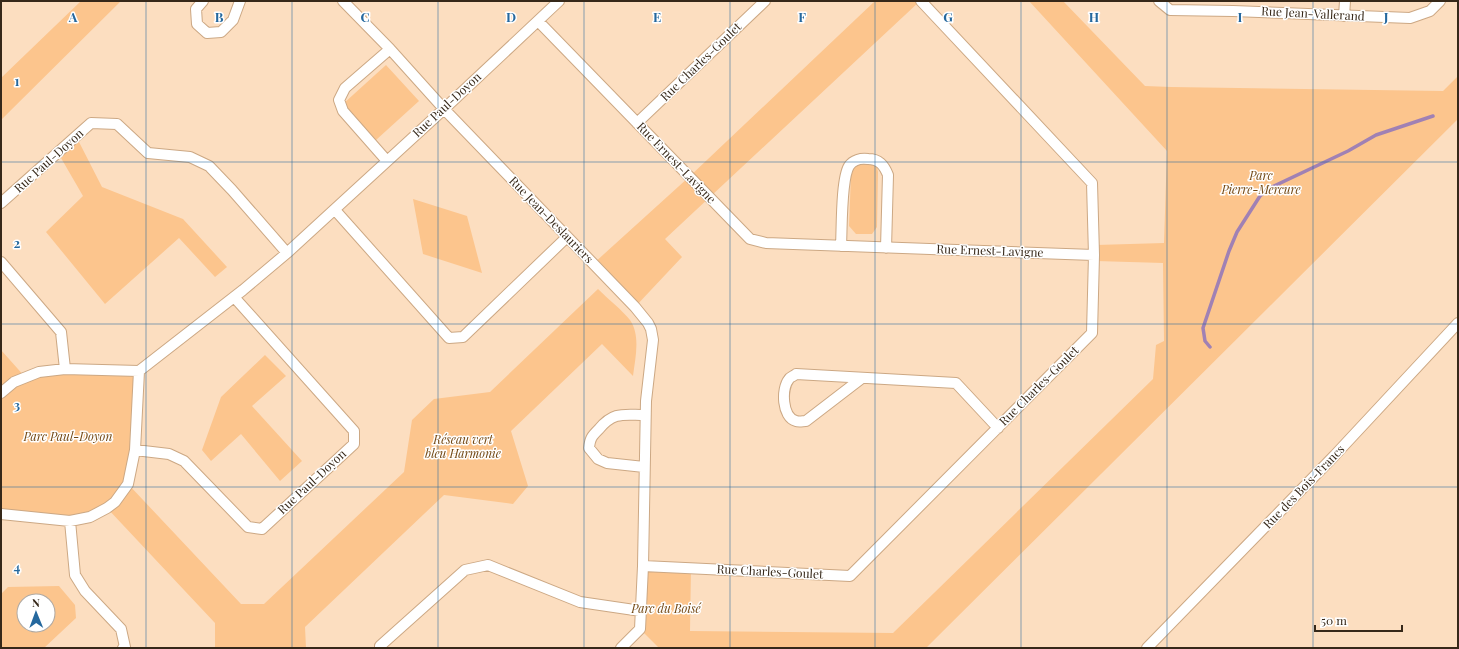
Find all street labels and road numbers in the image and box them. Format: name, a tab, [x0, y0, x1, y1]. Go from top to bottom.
street label: Rue Jean-Vallerand	[1261, 2, 1365, 24]
street label: Rue Charles-Goulet	[656, 18, 745, 104]
street label: Rue Paul-Doyon	[409, 68, 484, 140]
street label: Rue Ernest-Lavigne	[634, 118, 720, 206]
street label: Rue Paul-Doyon	[10, 125, 86, 196]
street label: Rue Jean-Deslauriers	[506, 172, 597, 266]
street label: Rue Ernest-Lavigne	[936, 240, 1044, 260]
street label: Rue Charles-Goulet	[995, 341, 1082, 429]
street label: Rue des Bois-Francs	[1259, 441, 1347, 532]
street label: Rue Paul-Doyon	[274, 445, 349, 517]
street label: Rue Charles-Goulet	[716, 560, 824, 582]

